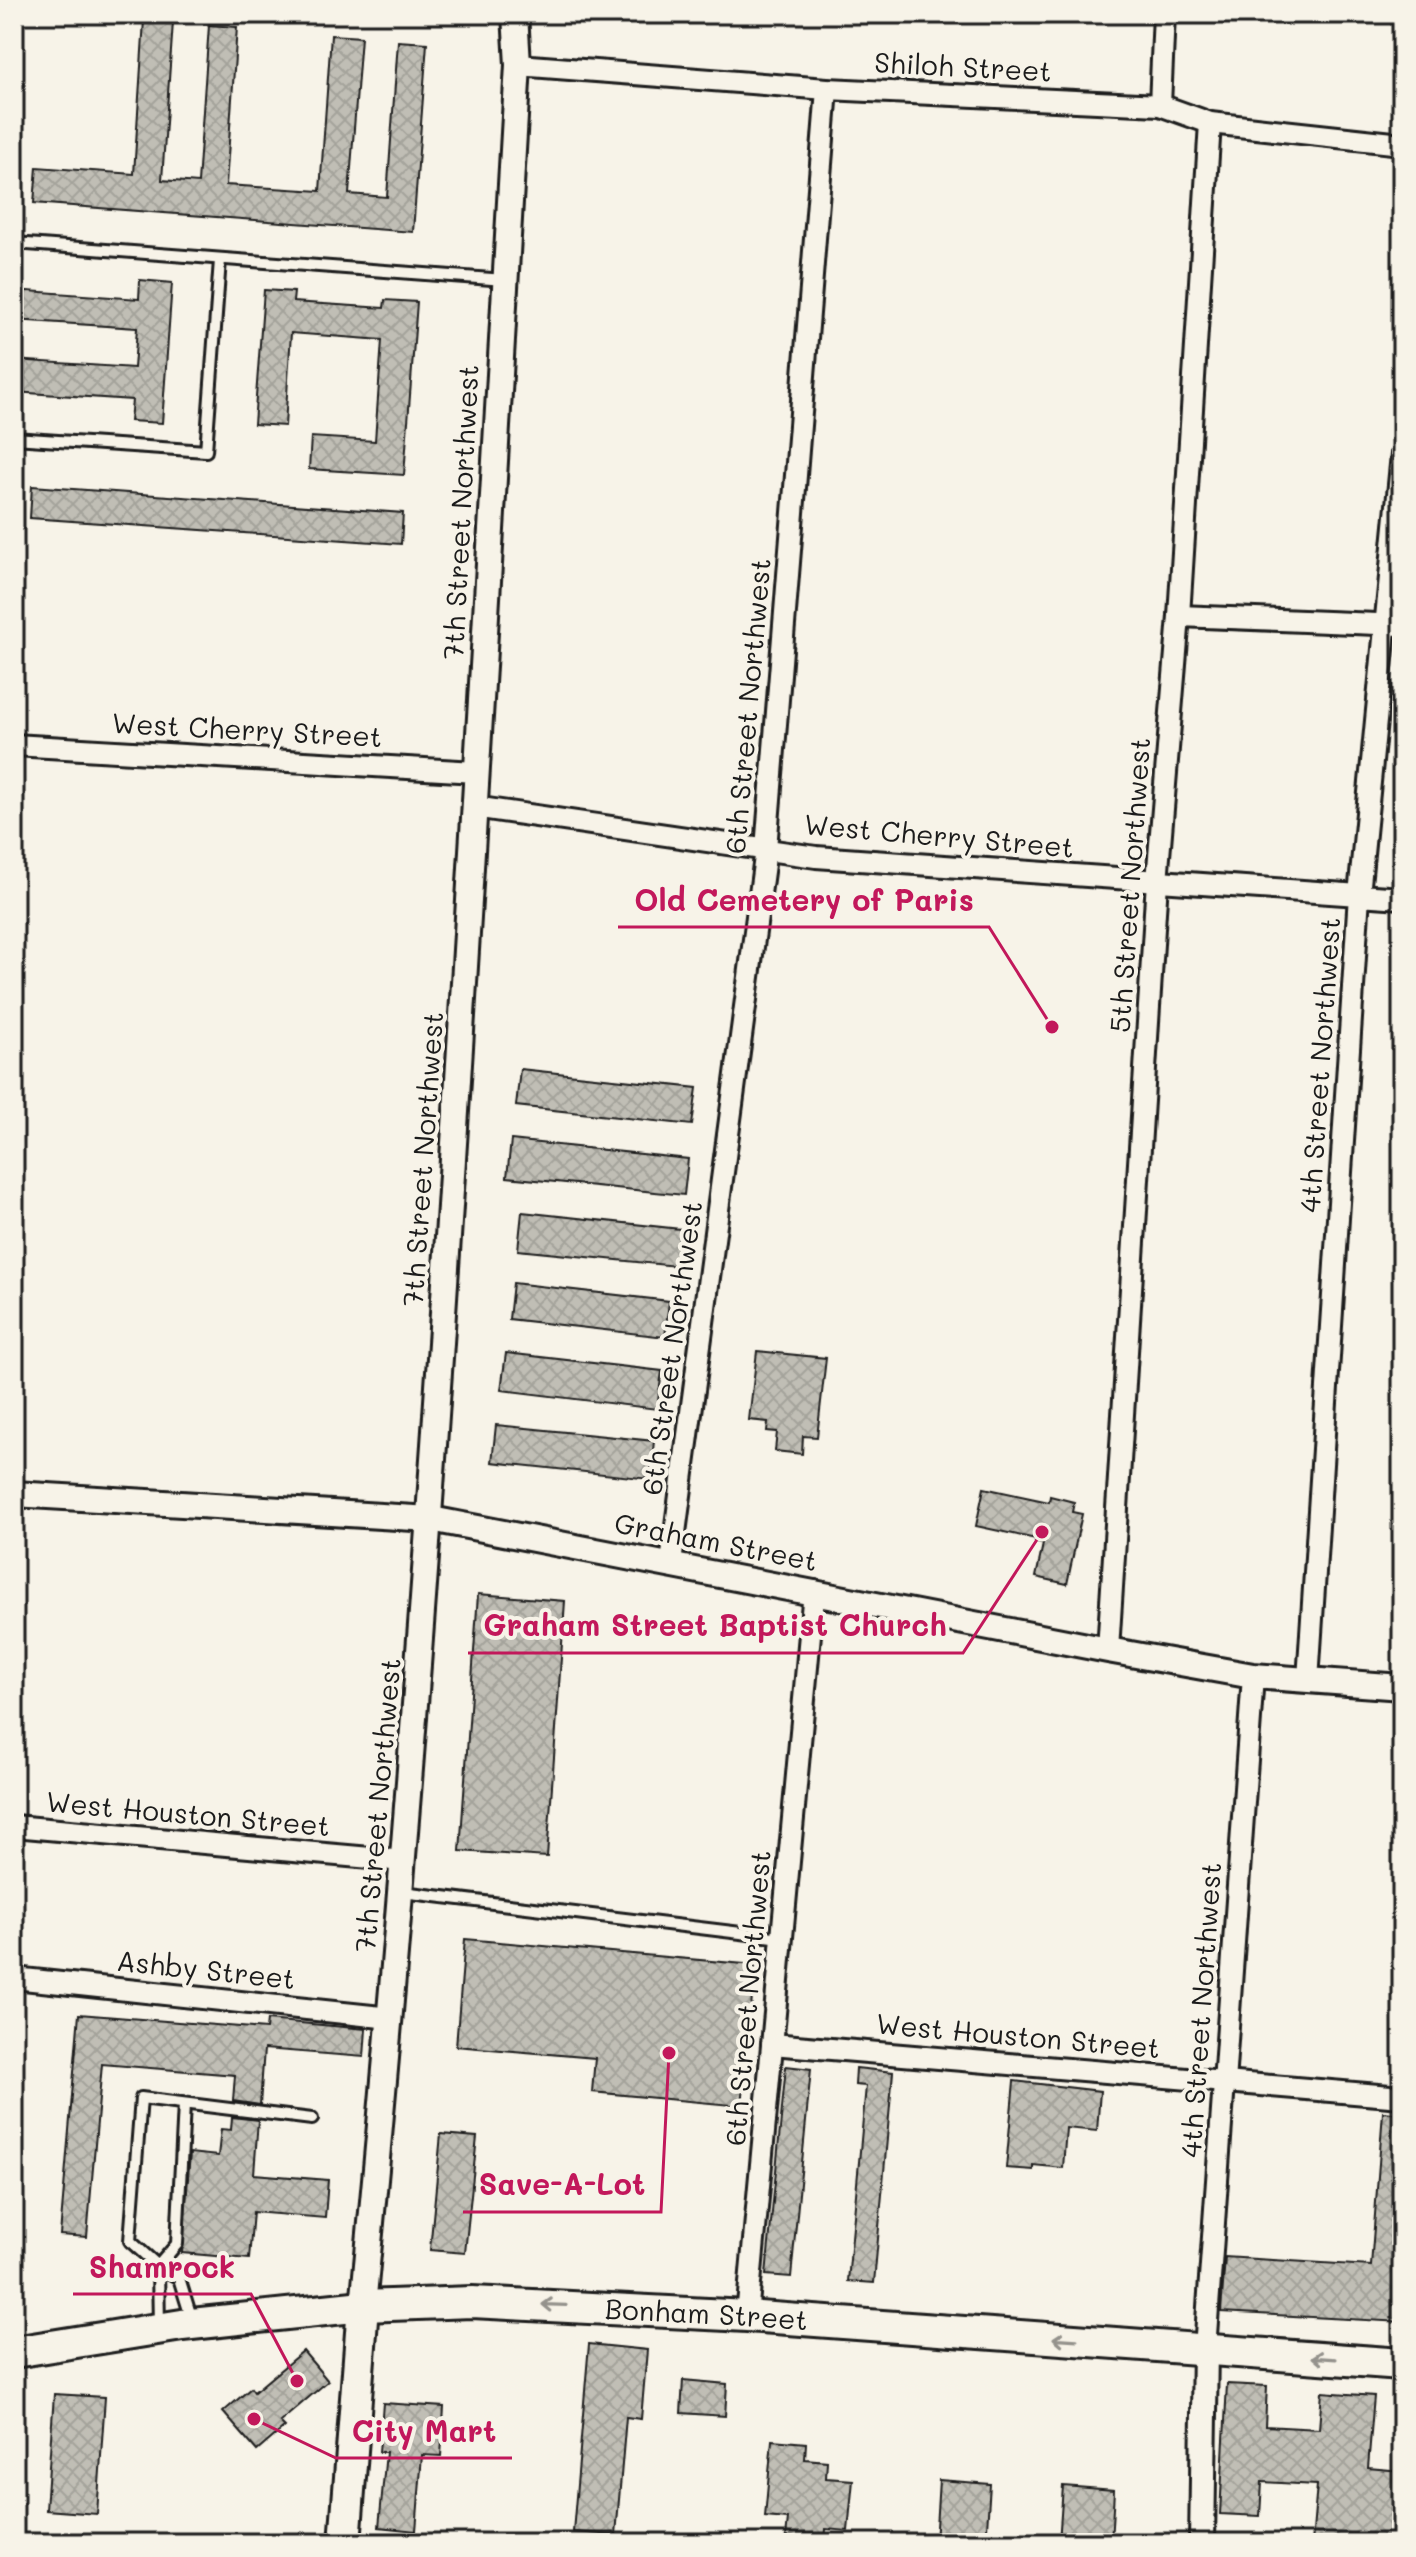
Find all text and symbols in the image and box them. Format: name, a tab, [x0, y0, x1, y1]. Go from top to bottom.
street label: Shiloh Street	[873, 43, 1053, 89]
street label: 7th Street Northwest	[434, 364, 486, 660]
street label: 6th Street Northwest	[716, 557, 778, 855]
street label: West Cherry Street	[111, 704, 383, 754]
street label: 5th Street Northwest	[1101, 736, 1157, 1034]
street label: West Cherry Street	[803, 805, 1076, 865]
callout: Old Cemetery of Paris	[618, 873, 989, 927]
text: Old Cemetery of Paris	[634, 879, 974, 919]
street label: 4th Street Northwest	[1291, 916, 1347, 1214]
street label: 7th Street Northwest	[394, 1010, 450, 1307]
street label: 6th Street Northwest	[633, 1199, 709, 1497]
street label: Graham Street	[612, 1504, 821, 1578]
callout: Graham Street Baptist Church	[468, 1599, 963, 1653]
text: Graham Street Baptist Church	[483, 1604, 947, 1644]
street label: 7th Street Northwest	[346, 1656, 408, 1953]
street label: West Houston Street	[45, 1783, 332, 1843]
street label: 6th Street Northwest	[716, 1849, 778, 2147]
street label: 4th Street Northwest	[1172, 1861, 1228, 2159]
street label: Ashby Street	[115, 1942, 297, 1996]
street label: West Houston Street	[875, 2005, 1162, 2065]
callout: Save-A-Lot	[463, 2158, 661, 2212]
text: Save-A-Lot	[479, 2163, 645, 2203]
callout: Shamrock	[73, 2240, 251, 2294]
text: Shamrock	[89, 2246, 235, 2286]
street label: Bonham Street	[604, 2290, 809, 2337]
one-way arrow	[541, 2297, 568, 2312]
one-way arrow	[1052, 2331, 1079, 2346]
one-way arrow	[1311, 2350, 1338, 2365]
callout: City Mart	[336, 2404, 512, 2458]
text: City Mart	[352, 2410, 496, 2450]

